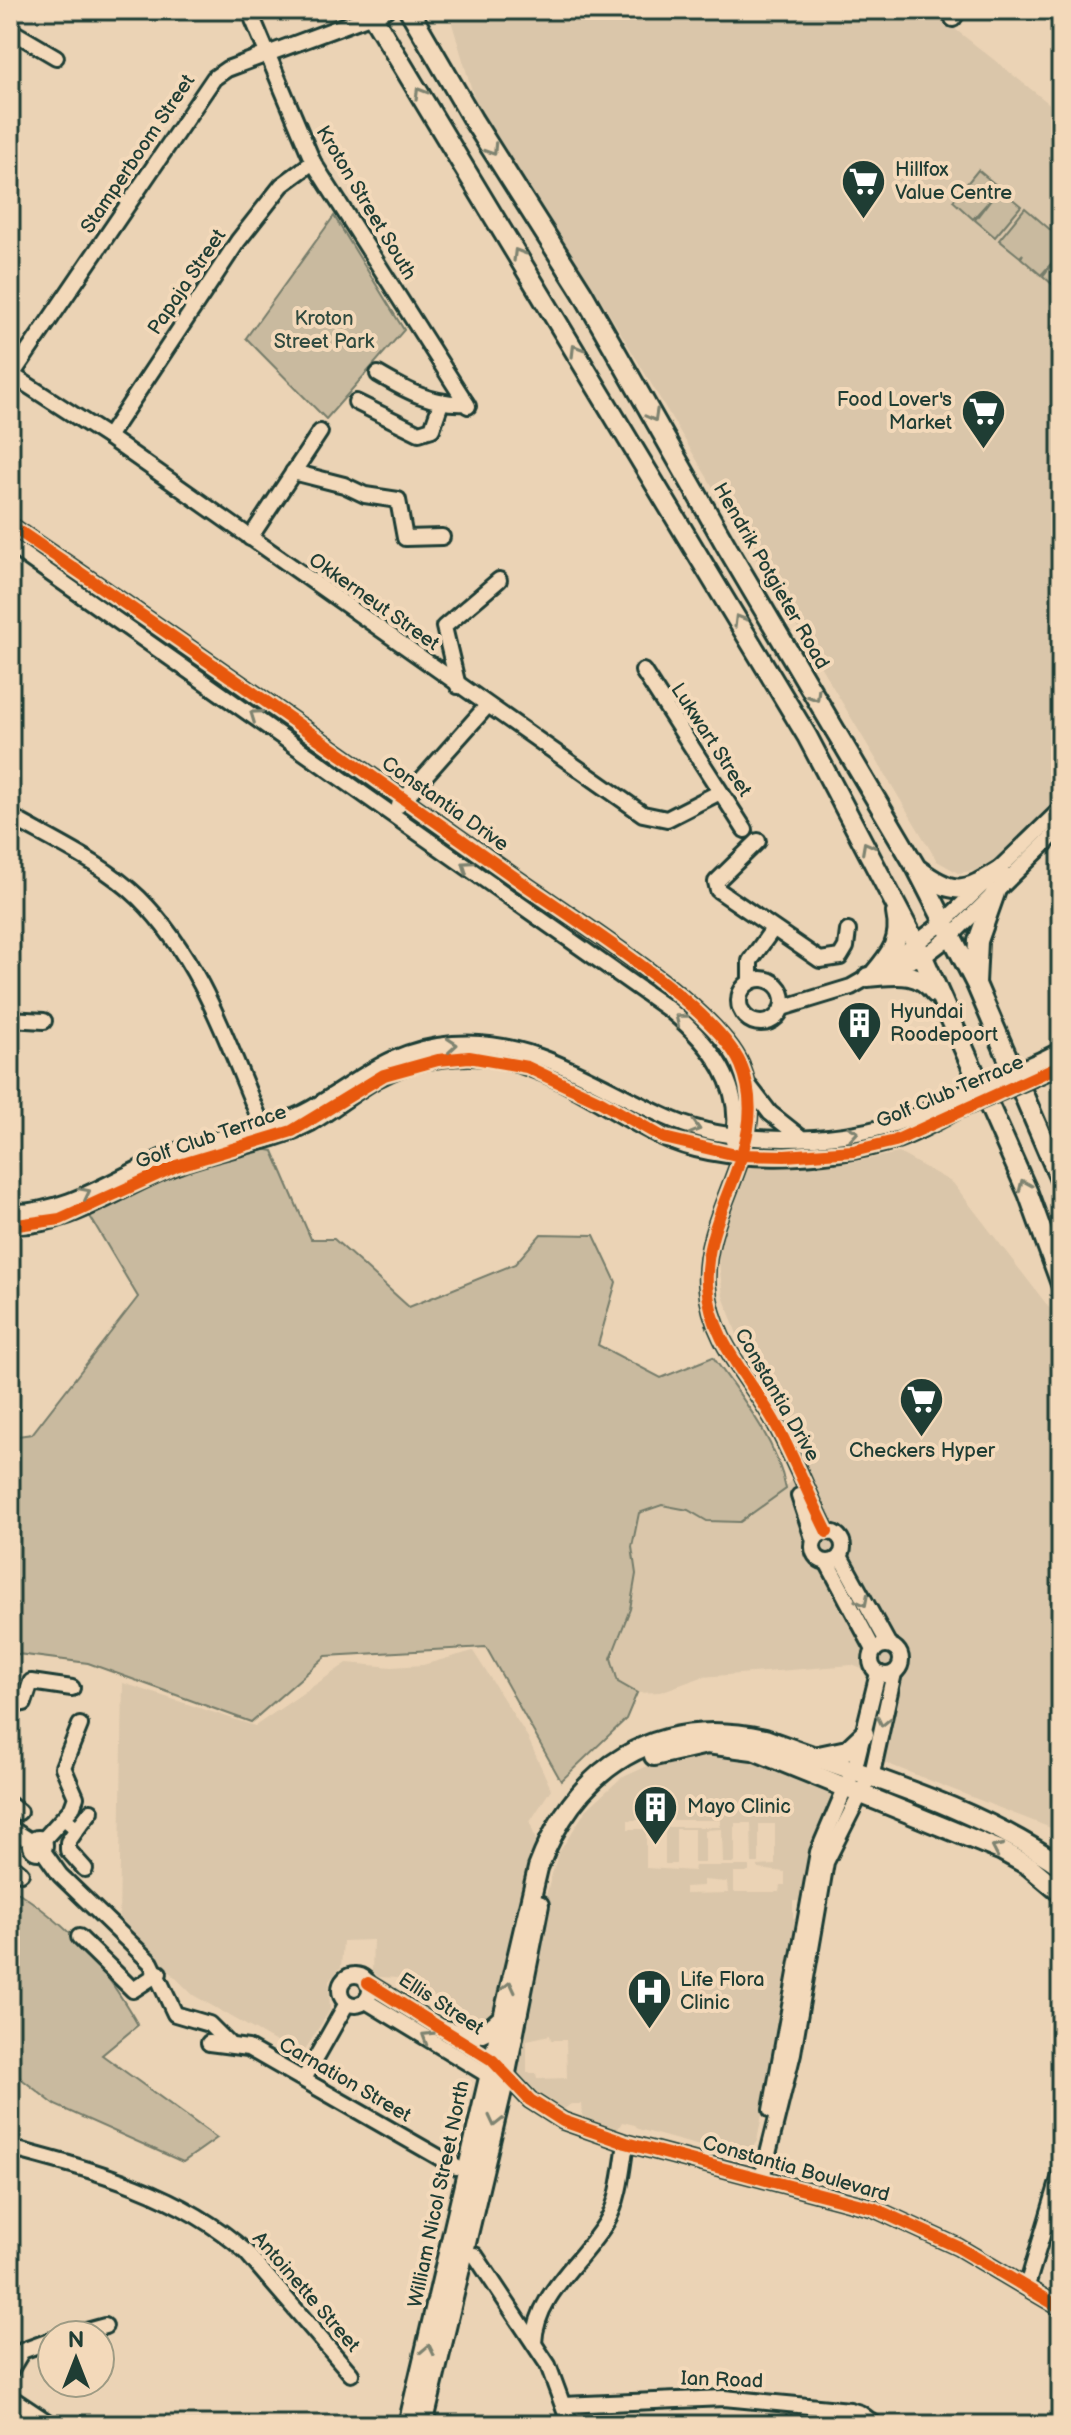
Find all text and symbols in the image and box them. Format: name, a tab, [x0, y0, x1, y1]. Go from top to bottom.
street label: Stamperboom Street	[76, 70, 200, 238]
one-way arrow	[414, 87, 430, 102]
street label: Kroton Street South	[311, 122, 421, 284]
one-way arrow	[482, 141, 497, 155]
supermarket icon: Hillfox Value Centre	[840, 158, 888, 221]
place label: Hillfox Value Centre	[895, 158, 1012, 205]
street label: Papaja Street	[143, 225, 231, 339]
one-way arrow	[512, 248, 527, 263]
park label: Kroton Street Park	[274, 307, 374, 354]
one-way arrow	[570, 344, 585, 359]
supermarket icon: Food Lover's Market	[959, 387, 1007, 450]
place label: Food Lover's Market	[837, 388, 952, 435]
one-way arrow	[644, 408, 659, 423]
street label: Hendrik Potgieter Road	[708, 479, 834, 673]
street label: Okkerneut Street	[304, 548, 444, 656]
one-way arrow	[734, 614, 749, 629]
street label: Lukwart Street	[665, 679, 757, 801]
one-way arrow	[805, 687, 821, 702]
one-way arrow	[249, 711, 264, 725]
street label: Constantia Drive	[377, 751, 513, 857]
one-way arrow	[861, 840, 876, 855]
one-way arrow	[461, 861, 475, 876]
building icon: Hyundai Roodepoort	[835, 1000, 883, 1063]
place label: Hyundai Roodepoort	[890, 1000, 998, 1047]
one-way arrow	[675, 1014, 690, 1029]
one-way arrow	[446, 1037, 459, 1054]
street label: Golf Club Terrace	[873, 1050, 1027, 1134]
street label: Golf Club Terrace	[132, 1100, 290, 1174]
one-way arrow	[687, 1119, 701, 1135]
one-way arrow	[846, 1126, 860, 1143]
one-way arrow	[1017, 1179, 1033, 1193]
one-way arrow	[76, 1187, 91, 1203]
street label: Constantia Drive	[729, 1324, 825, 1466]
supermarket icon: Checkers Hyper	[898, 1375, 946, 1438]
place label: Checkers Hyper	[849, 1439, 996, 1463]
one-way arrow	[854, 1593, 869, 1608]
one-way arrow	[875, 1714, 892, 1727]
building icon: Mayo Clinic	[632, 1783, 680, 1846]
place label: Mayo Clinic	[687, 1795, 791, 1819]
one-way arrow	[991, 1843, 1005, 1859]
hospital icon: Life Flora Clinic	[625, 1967, 673, 2030]
street label: Ellis Street	[394, 1968, 488, 2040]
place label: Life Flora Clinic	[680, 1968, 765, 2015]
one-way arrow	[500, 1980, 517, 1994]
street label: Carnation Street	[275, 2032, 415, 2128]
one-way arrow	[421, 2032, 436, 2047]
street label: William Nicol Street North	[403, 2078, 475, 2310]
one-way arrow	[487, 2113, 504, 2127]
street label: Constantia Boulevard	[700, 2131, 892, 2207]
street label: Antoinette Street	[247, 2227, 365, 2357]
north arrow	[36, 2319, 116, 2399]
text: N	[68, 2327, 84, 2354]
one-way arrow	[418, 2343, 435, 2356]
street label: Ian Road	[680, 2367, 764, 2393]

